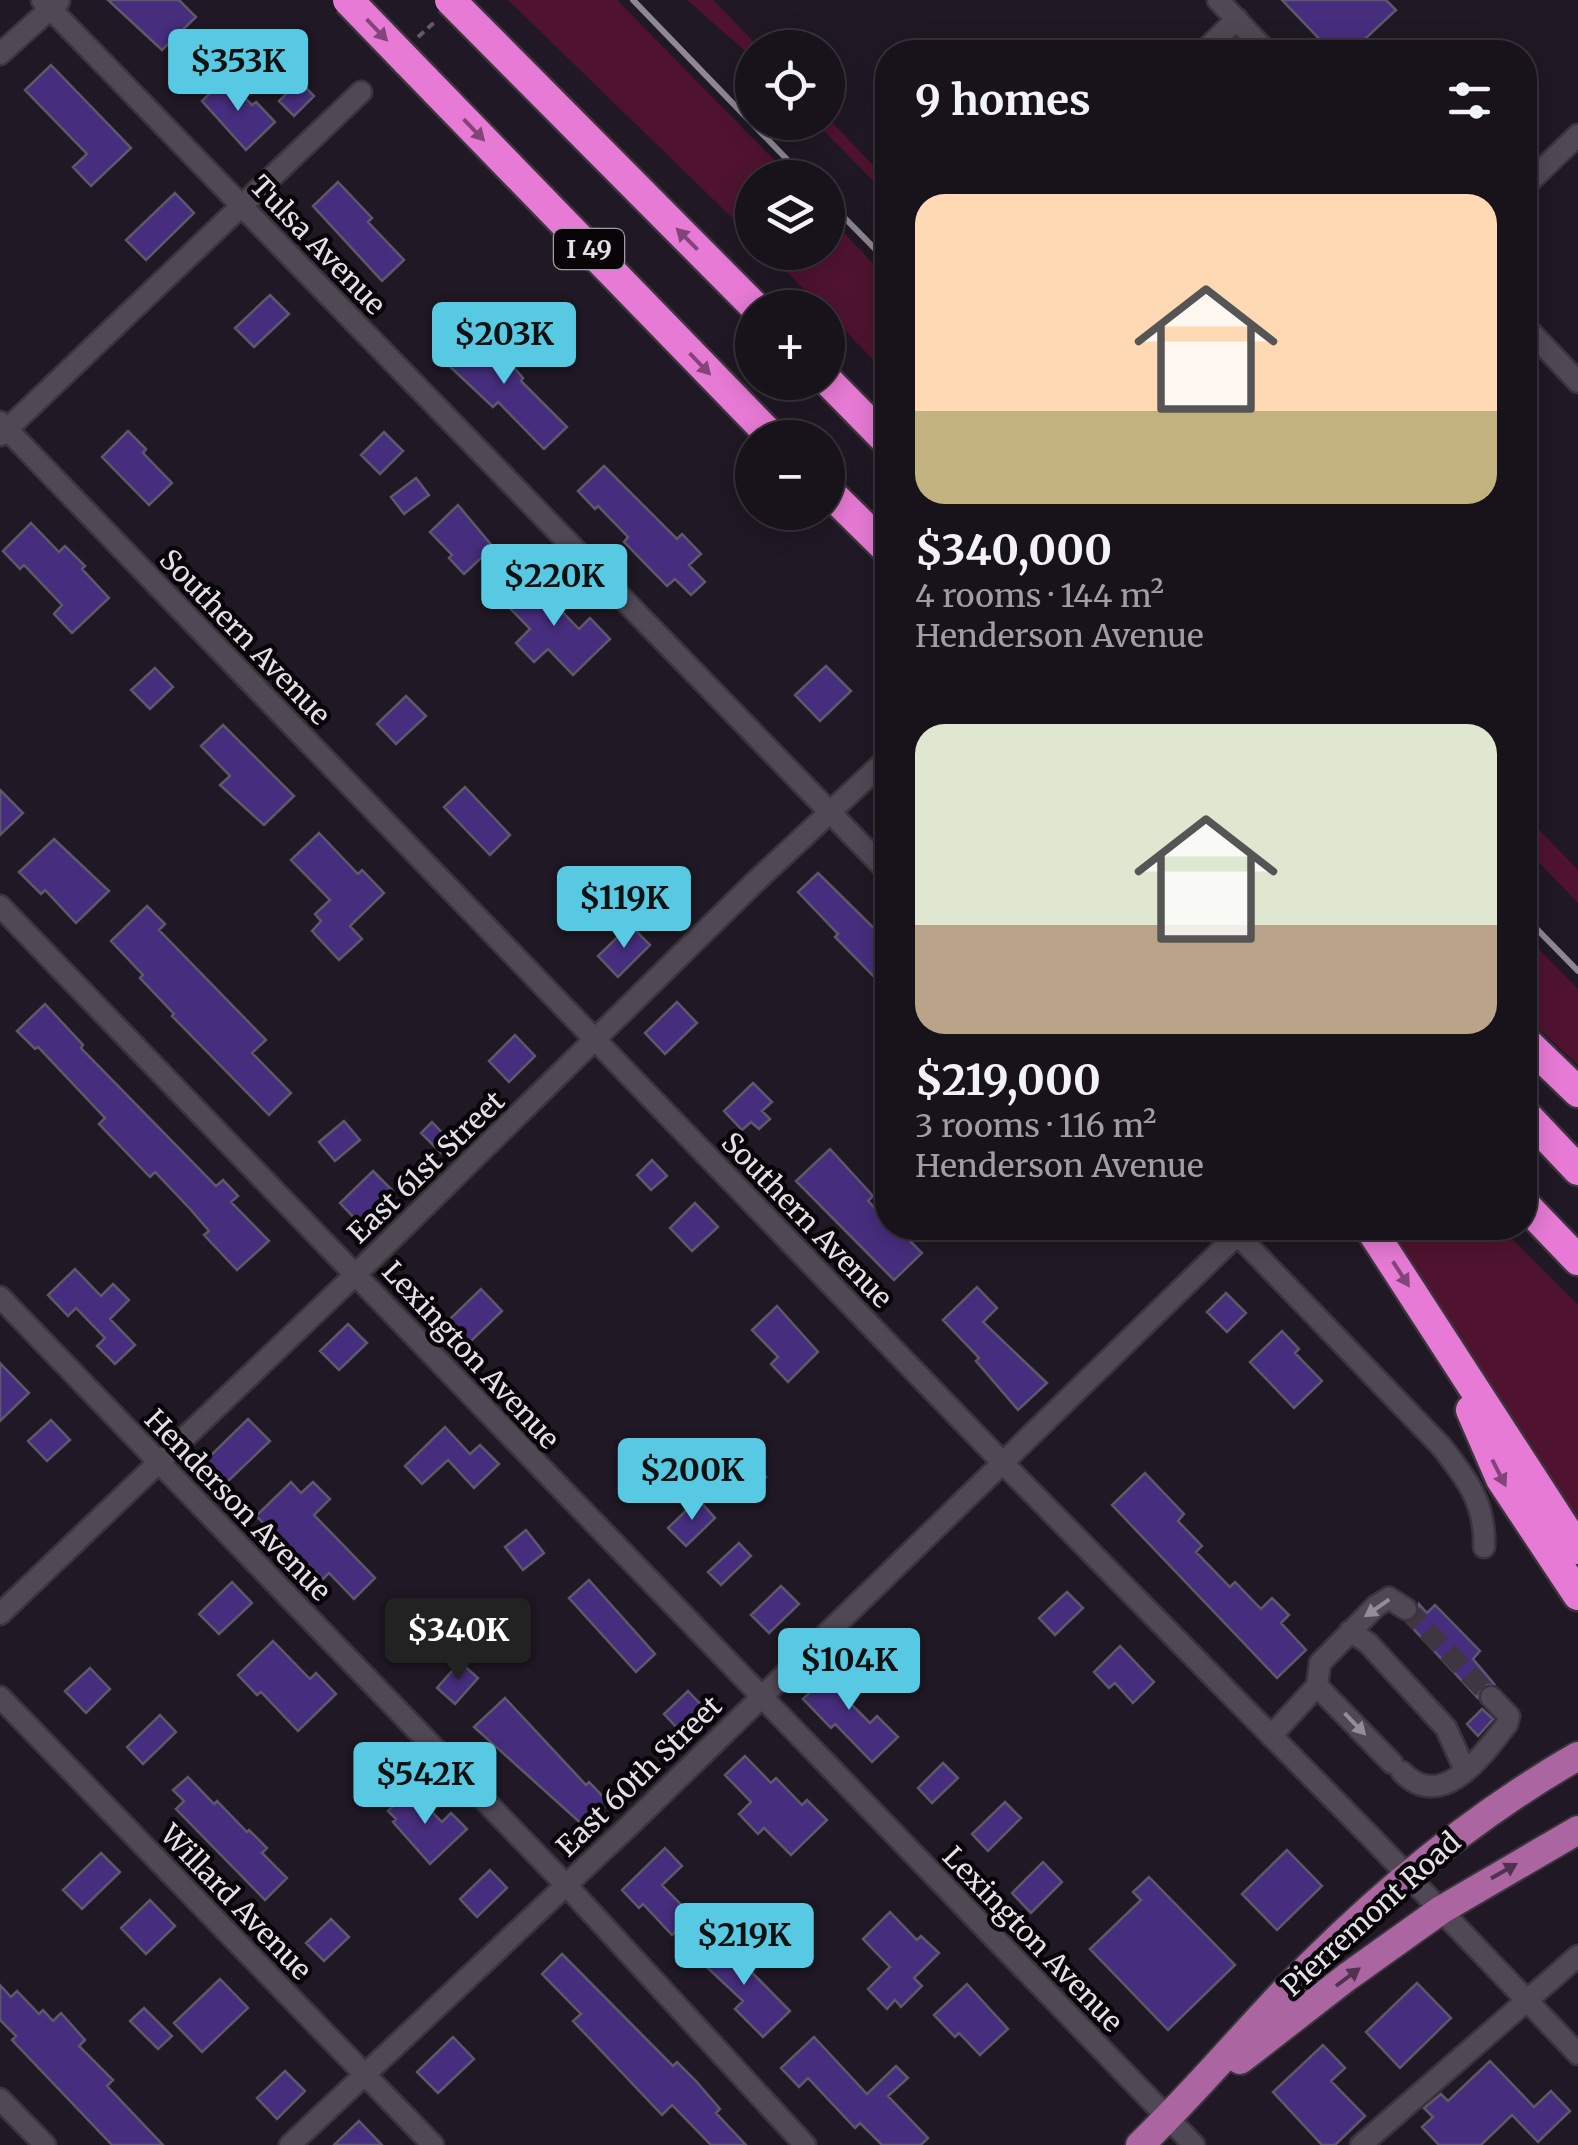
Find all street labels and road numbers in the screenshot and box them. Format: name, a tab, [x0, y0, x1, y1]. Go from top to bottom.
street label: Tulsa Avenue	[243, 168, 393, 322]
road number: I 49	[554, 229, 624, 269]
street label: Southern Avenue	[152, 542, 338, 732]
street label: East 61st Street	[340, 1083, 512, 1251]
street label: Southern Avenue	[714, 1125, 900, 1315]
street label: Lexington Avenue	[375, 1254, 567, 1456]
street label: Henderson Avenue	[137, 1402, 339, 1608]
street label: East 60th Street	[549, 1688, 729, 1864]
street label: Willard Avenue	[152, 1816, 319, 1987]
street label: Pierremont Road	[1274, 1824, 1468, 2004]
street label: Lexington Avenue	[935, 1839, 1131, 2039]

